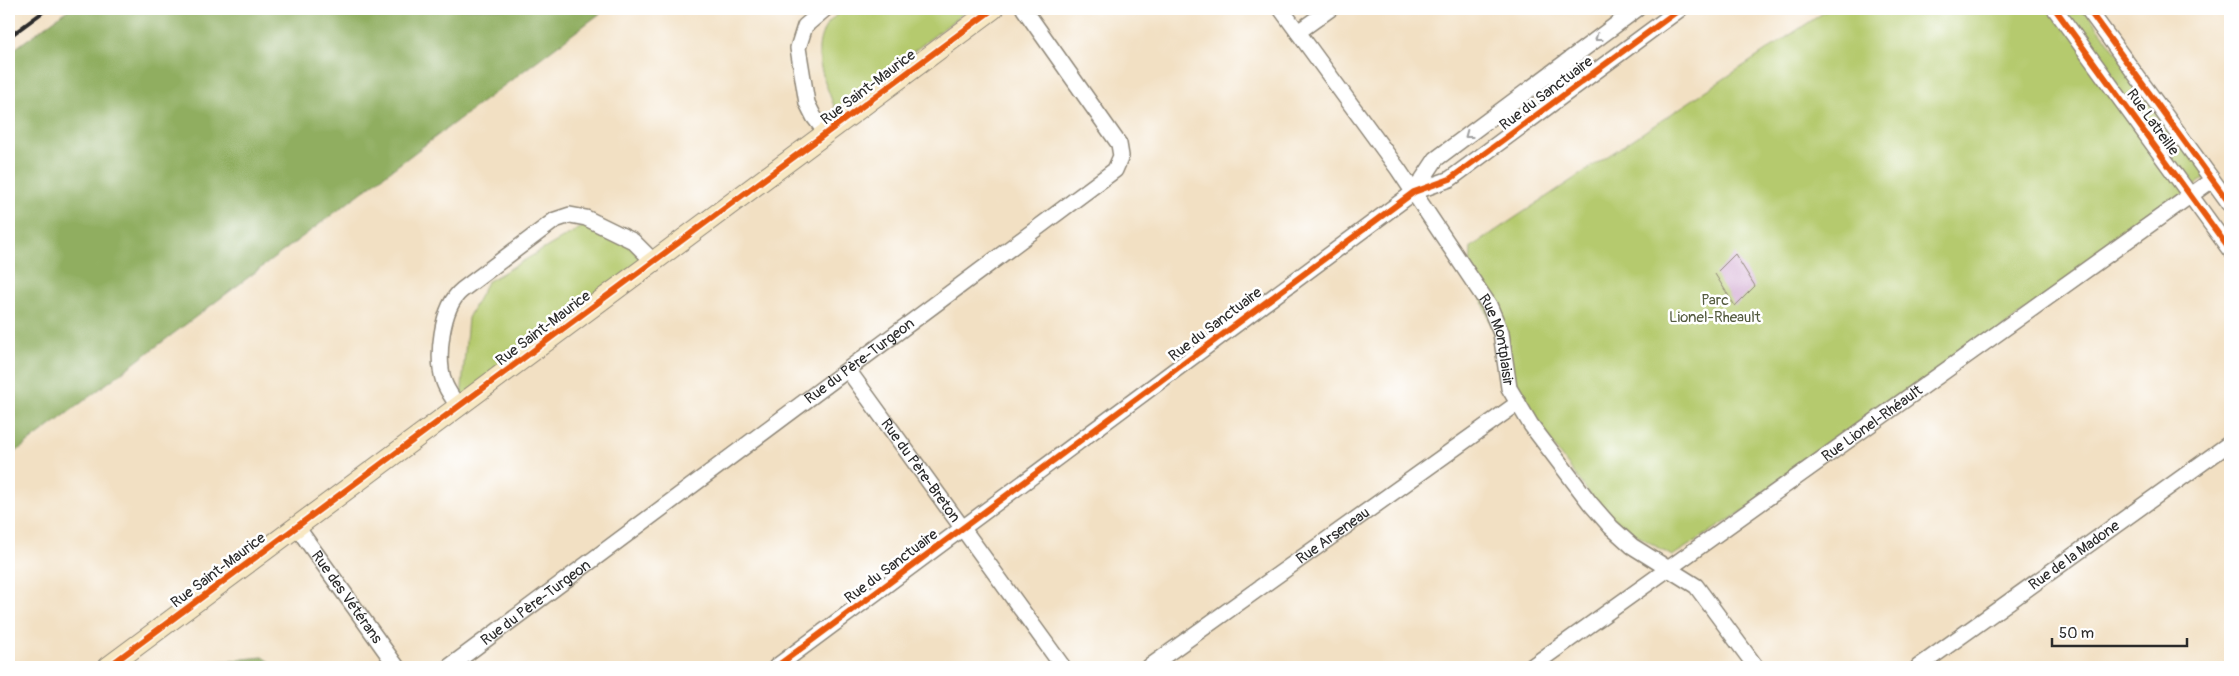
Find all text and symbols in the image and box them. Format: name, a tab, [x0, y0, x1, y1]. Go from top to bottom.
one-way arrow	[1594, 32, 1604, 41]
street label: Rue Saint-Maurice	[817, 45, 920, 129]
street label: Rue du Sanctuaire	[1496, 52, 1597, 135]
street label: Rue Latreille	[2122, 85, 2183, 160]
one-way arrow	[1464, 129, 1474, 138]
street label: Rue du Sanctuaire	[1165, 283, 1266, 366]
street label: Rue Saint-Maurice	[492, 286, 595, 370]
street label: Rue Montplaisir	[1474, 291, 1518, 388]
park label: Parc Lionel-Rheault	[1669, 291, 1762, 327]
street label: Rue du Père-Turgeon	[801, 314, 918, 408]
street label: Rue Lionel-Rhéault	[1818, 381, 1927, 466]
street label: Rue du Père-Breton	[876, 415, 964, 526]
street label: Rue Arseneau	[1293, 503, 1374, 569]
street label: Rue de la Madone	[2025, 516, 2124, 595]
street label: Rue du Sanctuaire	[841, 525, 942, 608]
street label: Rue Saint-Maurice	[167, 528, 270, 612]
street label: Rue des Vétérans	[307, 547, 386, 648]
street label: Rue du Père-Turgeon	[477, 556, 595, 650]
scale bar	[2052, 616, 2186, 648]
text: 50 m	[2059, 624, 2094, 643]

